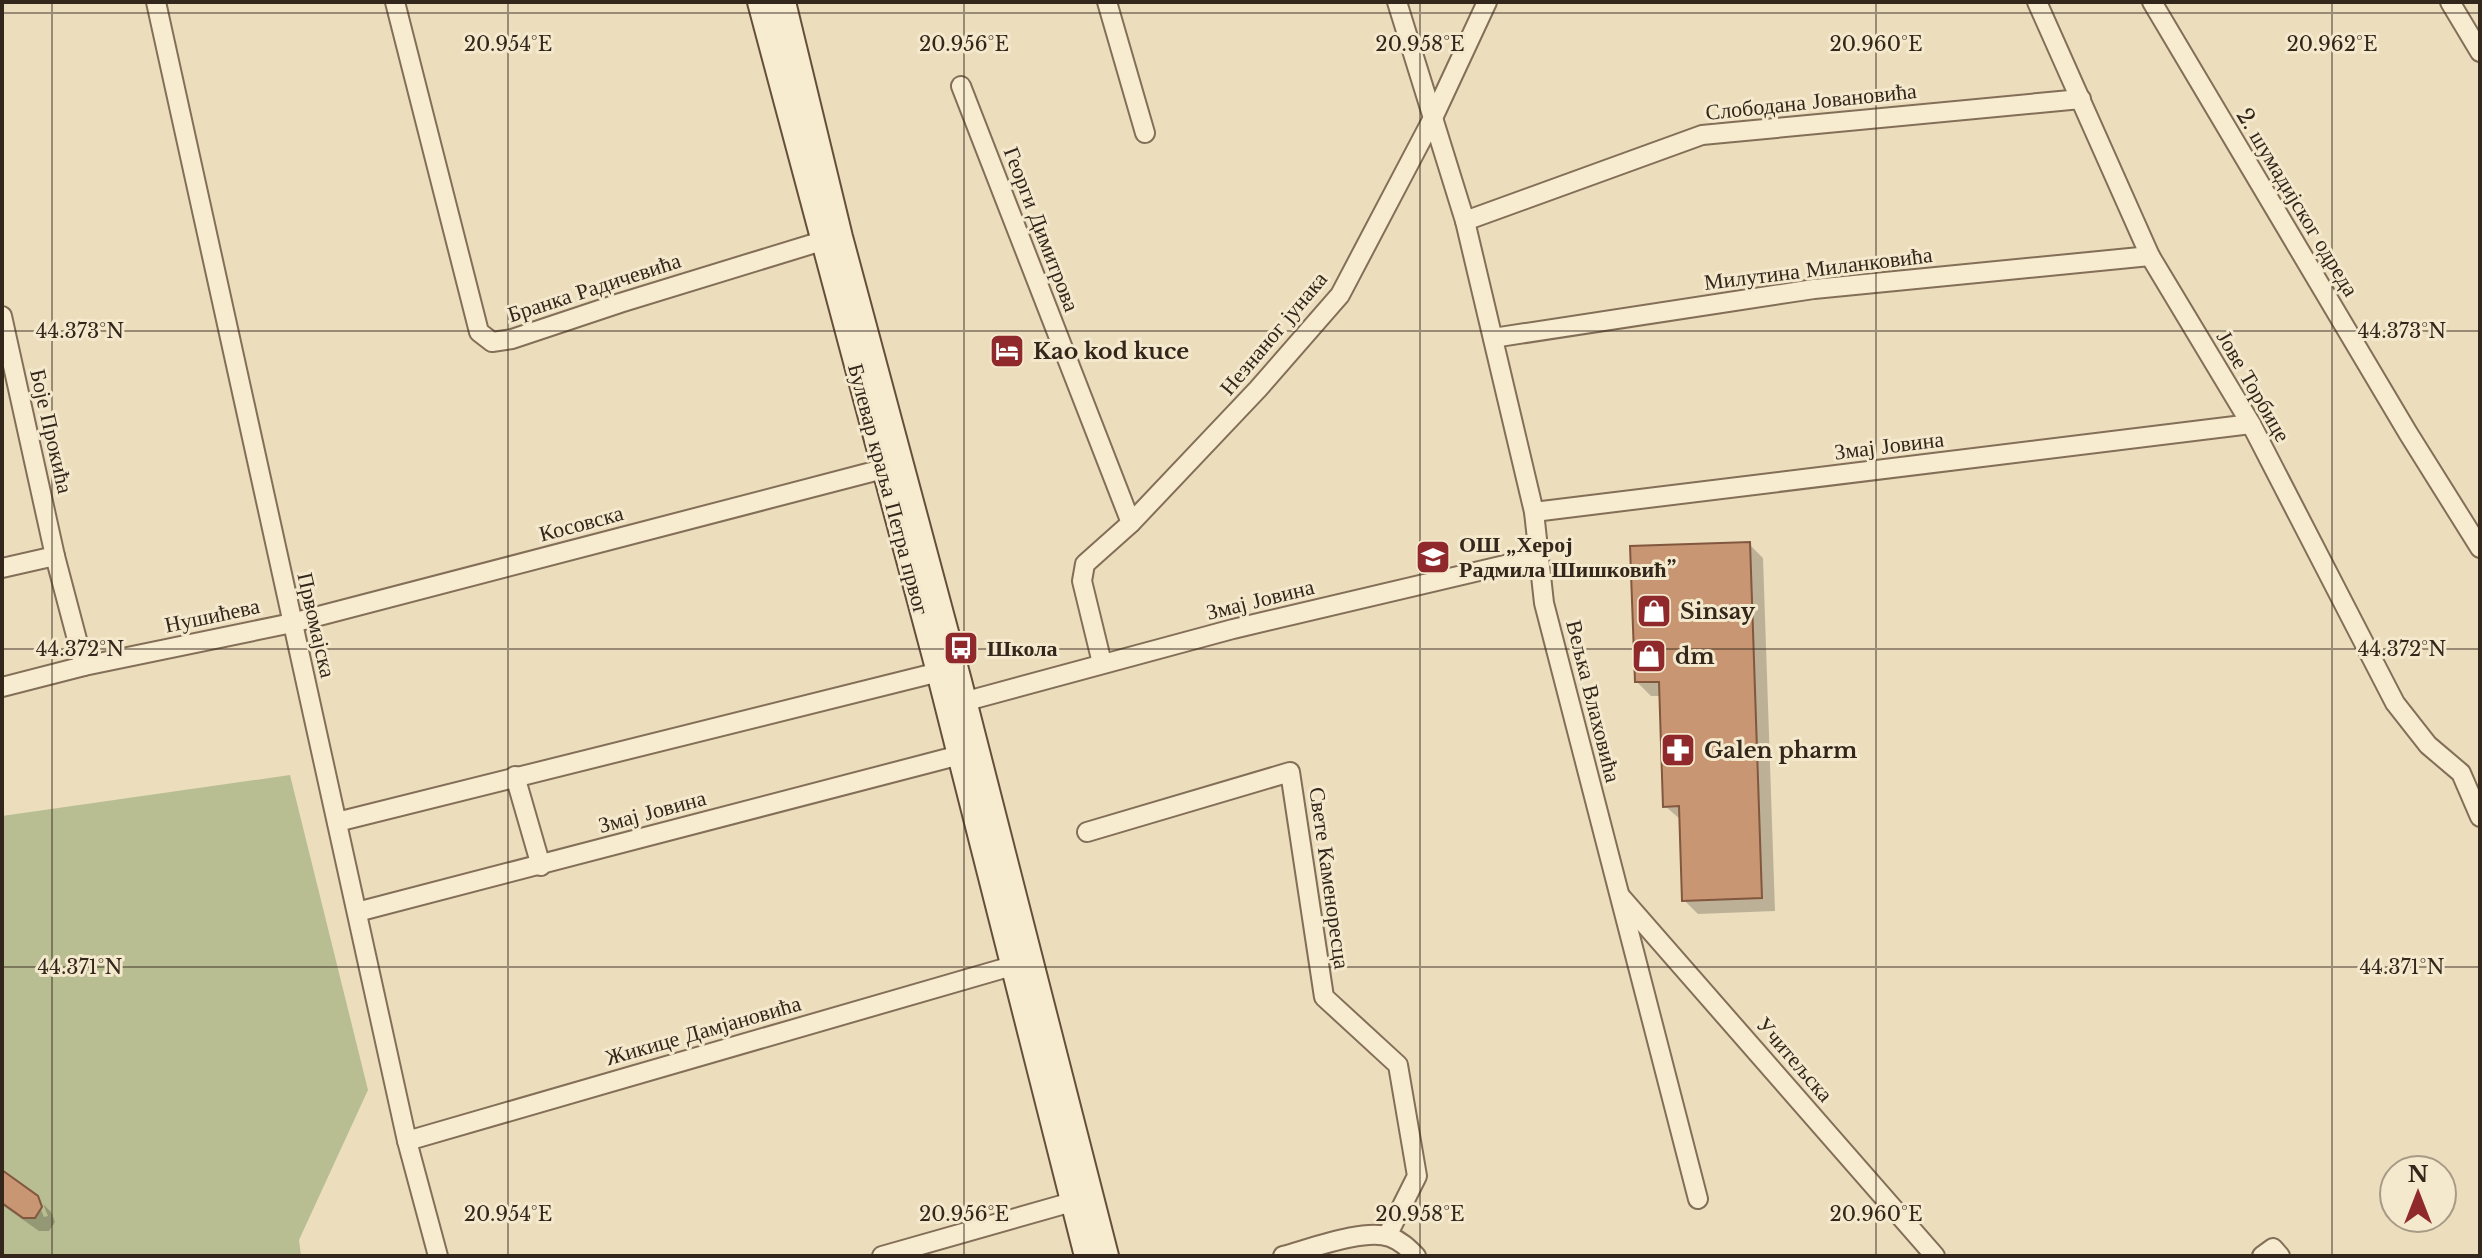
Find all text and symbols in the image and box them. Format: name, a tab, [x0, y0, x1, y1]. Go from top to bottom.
text: 20.954°E	[464, 32, 552, 56]
text: 20.956°E	[919, 32, 1009, 56]
text: 20.958°E	[1375, 32, 1465, 56]
text: 20.960°E	[1830, 32, 1922, 56]
text: 20.962°E	[2287, 32, 2377, 56]
street label: Слободана Јовановића	[1704, 77, 1918, 126]
street label: 2. шумадијског одреда	[2231, 103, 2365, 301]
street label: Георги Димитрова	[998, 143, 1085, 316]
street label: Милутина Миланковића	[1702, 241, 1934, 296]
street label: Бранка Радичевића	[504, 247, 684, 328]
street label: Незнаног јунака	[1214, 266, 1333, 401]
text: 44.373°N	[36, 319, 124, 343]
text: 44.373°N	[2358, 319, 2446, 343]
street label: Јове Торбице	[2211, 326, 2296, 447]
hotel icon: Kao kod kuce	[988, 332, 1026, 370]
place label: Kao kod kuce	[1033, 338, 1189, 365]
street label: Булевар краља Петра првог	[842, 360, 935, 618]
street label: Боје Прокића	[24, 366, 79, 496]
street label: Змај Јовина	[1833, 425, 1946, 466]
street label: Косовска	[536, 499, 626, 548]
place label: ОШ „Херој Радмила Шишковић”	[1459, 531, 1676, 583]
school or university icon: ОШ „Херој Радмила Шишковић”	[1414, 538, 1452, 576]
street label: Првомајска	[291, 570, 342, 681]
street label: Змај Јовина	[1203, 573, 1317, 626]
street label: Нушићева	[162, 592, 262, 639]
shop icon: Sinsay	[1635, 592, 1673, 630]
place label: Sinsay	[1680, 598, 1756, 625]
street label: Вељка Влаховића	[1560, 617, 1627, 785]
bus stop icon: Школа	[942, 629, 980, 667]
place label: Школа	[987, 635, 1058, 662]
text: 44.372°N	[36, 637, 124, 661]
shop icon: dm	[1630, 637, 1668, 675]
text: 44.372°N	[2358, 637, 2446, 661]
place label: dm	[1675, 643, 1715, 670]
pharmacy icon: Galen pharm	[1659, 731, 1697, 769]
place label: Galen pharm	[1704, 737, 1857, 764]
street label: Змај Јовина	[595, 784, 709, 839]
street label: Свете Каменоресца	[1303, 785, 1356, 971]
text: 44.371°N	[38, 955, 122, 979]
text: 44.371°N	[2360, 955, 2444, 979]
street label: Жикице Дамјановића	[602, 990, 804, 1071]
street label: Учитељска	[1750, 1011, 1839, 1107]
north arrow	[2378, 1154, 2458, 1234]
text: N	[2408, 1161, 2429, 1188]
text: 20.954°E	[464, 1202, 552, 1226]
text: 20.956°E	[919, 1202, 1009, 1226]
text: 20.958°E	[1375, 1202, 1465, 1226]
text: 20.960°E	[1830, 1202, 1922, 1226]

